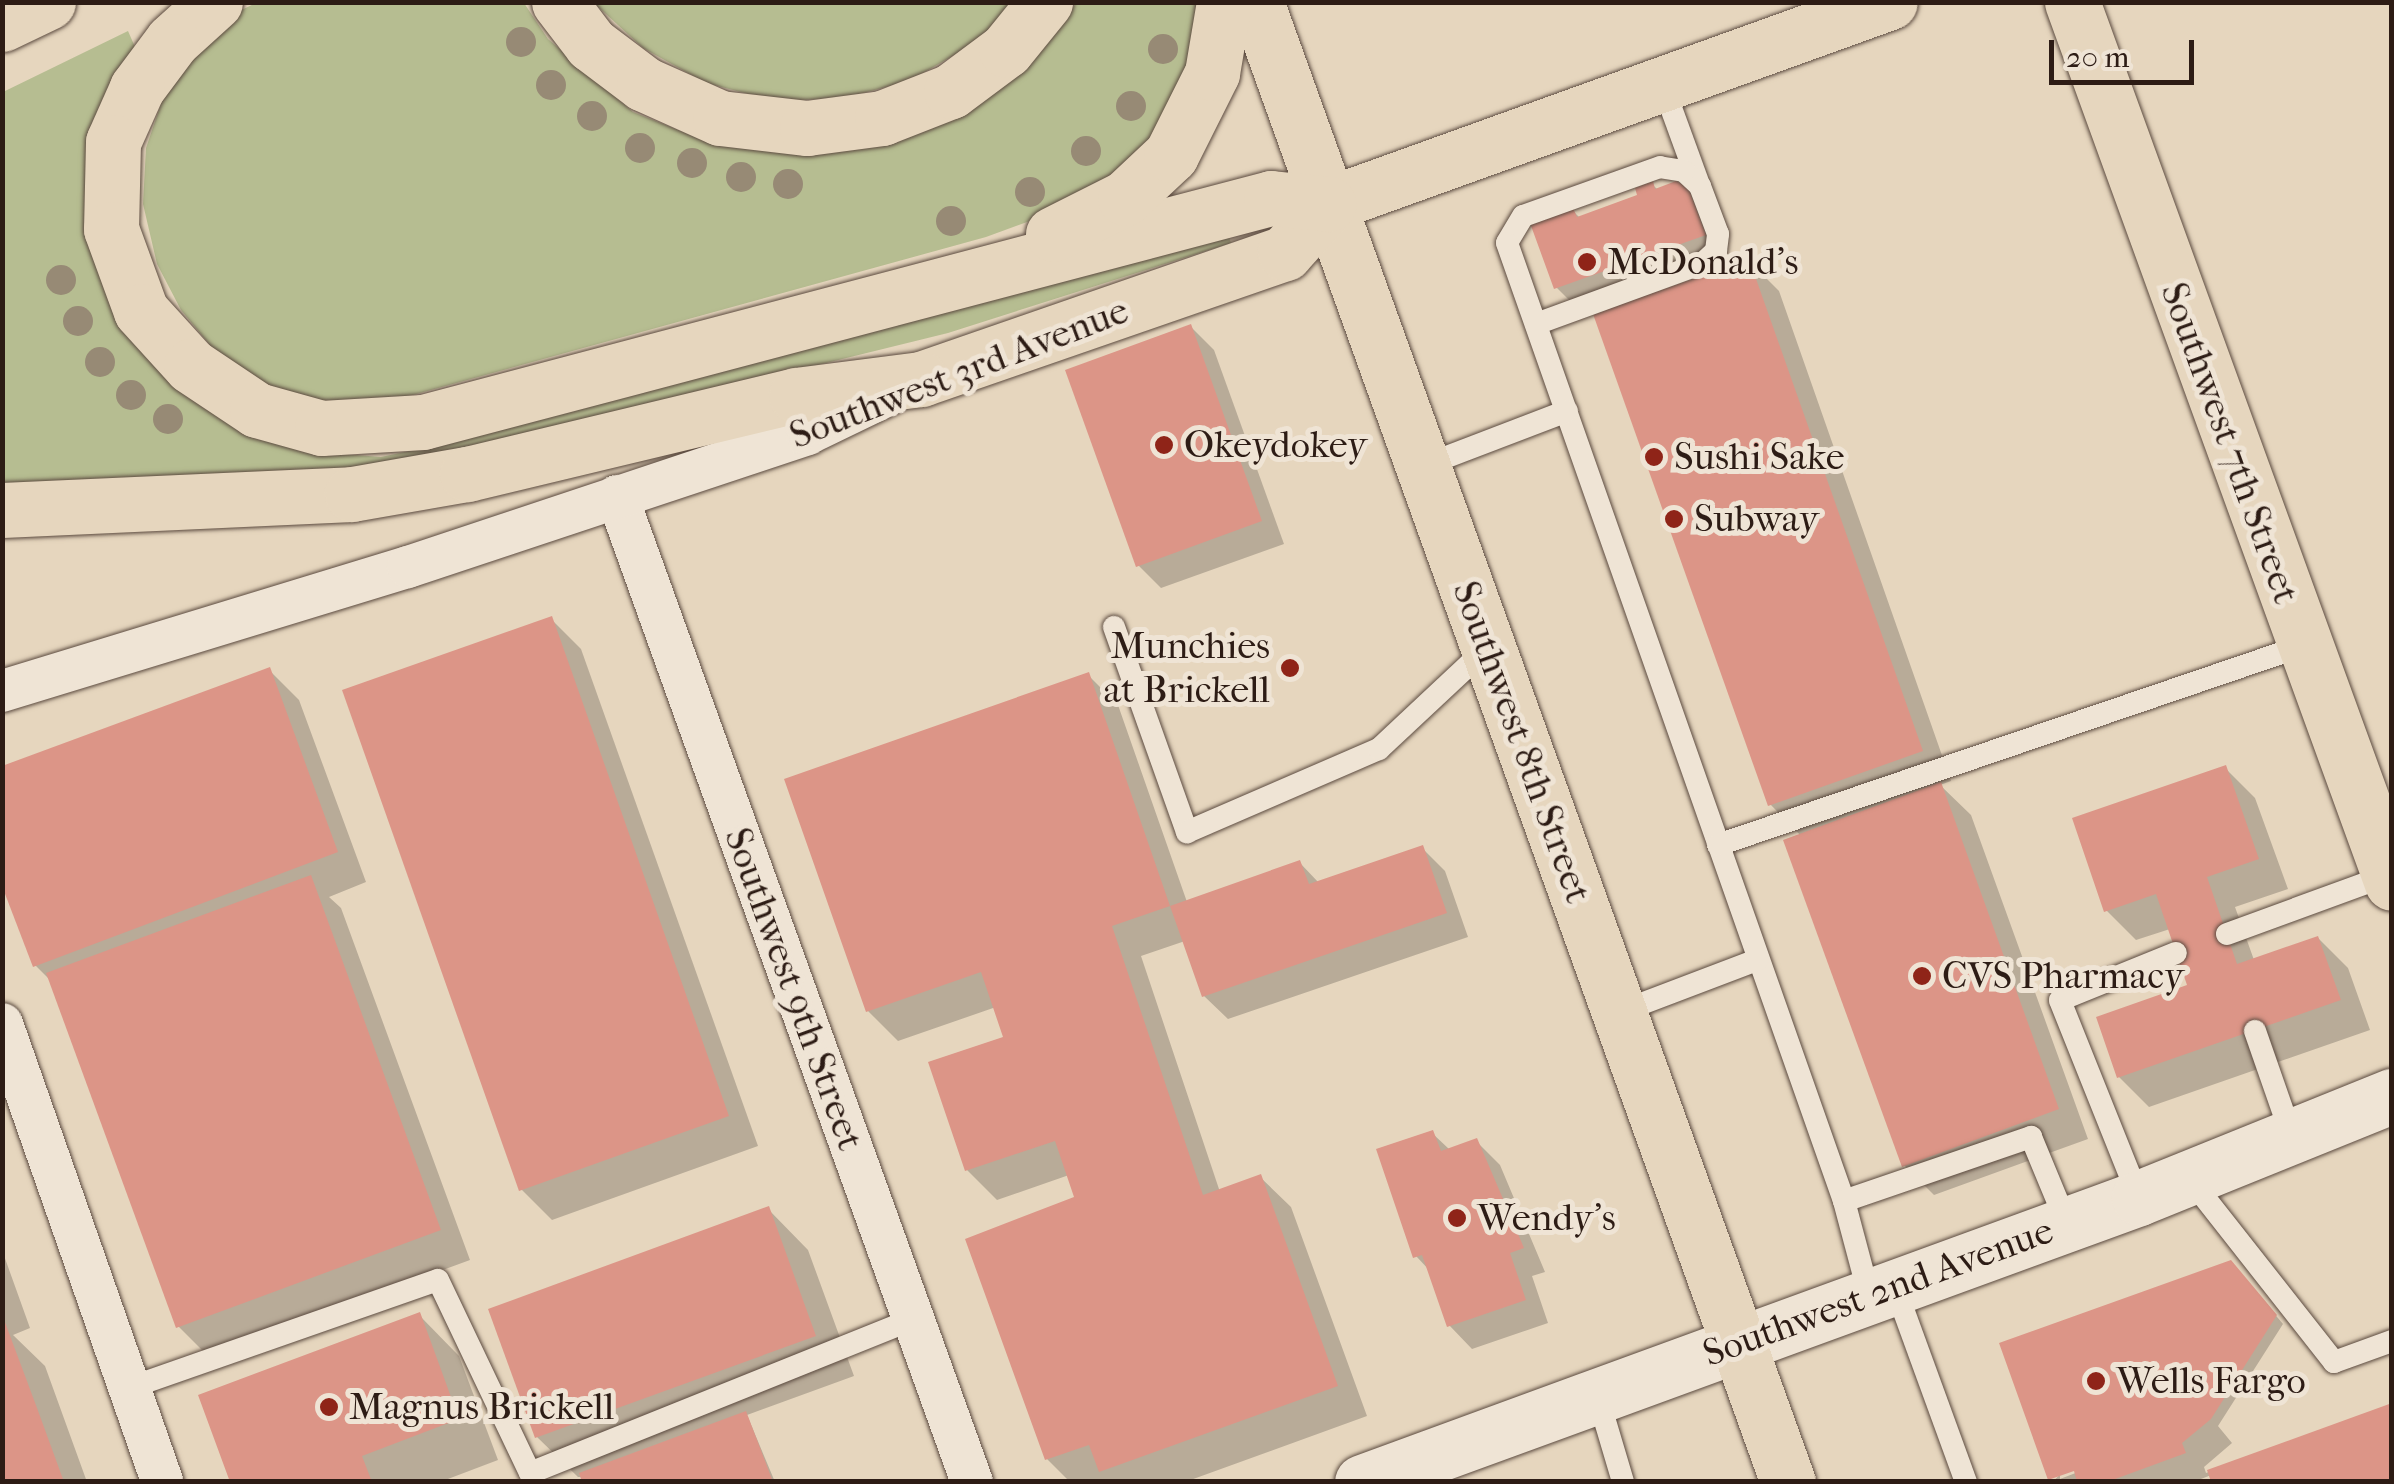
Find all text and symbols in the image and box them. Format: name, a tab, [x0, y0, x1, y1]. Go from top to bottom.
scale bar	[2054, 20, 2199, 82]
text: 20 m	[2066, 40, 2129, 75]
place label: McDonald's	[1607, 239, 1798, 285]
marker: McDonald's	[1576, 251, 1598, 273]
street label: Southwest 7th Street	[2151, 276, 2309, 610]
street label: Southwest 3rd Avenue	[783, 287, 1135, 459]
place label: Okeydokey	[1184, 422, 1367, 468]
marker: Okeydokey	[1153, 434, 1175, 456]
place label: Sushi Sake	[1674, 434, 1845, 480]
marker: Sushi Sake	[1643, 446, 1665, 468]
place label: Subway	[1694, 496, 1819, 542]
marker: Subway	[1663, 508, 1685, 530]
street label: Southwest 8th Street	[1443, 575, 1601, 909]
place label: Munchies at Brickell	[1104, 623, 1270, 712]
marker: Munchies at Brickell	[1279, 657, 1301, 679]
street label: Southwest 9th Street	[715, 822, 873, 1156]
place label: CVS Pharmacy	[1942, 953, 2184, 999]
marker: CVS Pharmacy	[1911, 965, 1933, 987]
place label: Wendy's	[1477, 1195, 1616, 1241]
marker: Wendy's	[1446, 1207, 1468, 1229]
street label: Southwest 2nd Avenue	[1697, 1207, 2059, 1377]
place label: Wells Fargo	[2116, 1358, 2306, 1404]
marker: Wells Fargo	[2085, 1370, 2107, 1392]
place label: Magnus Brickell	[349, 1384, 614, 1430]
marker: Magnus Brickell	[318, 1396, 340, 1418]

